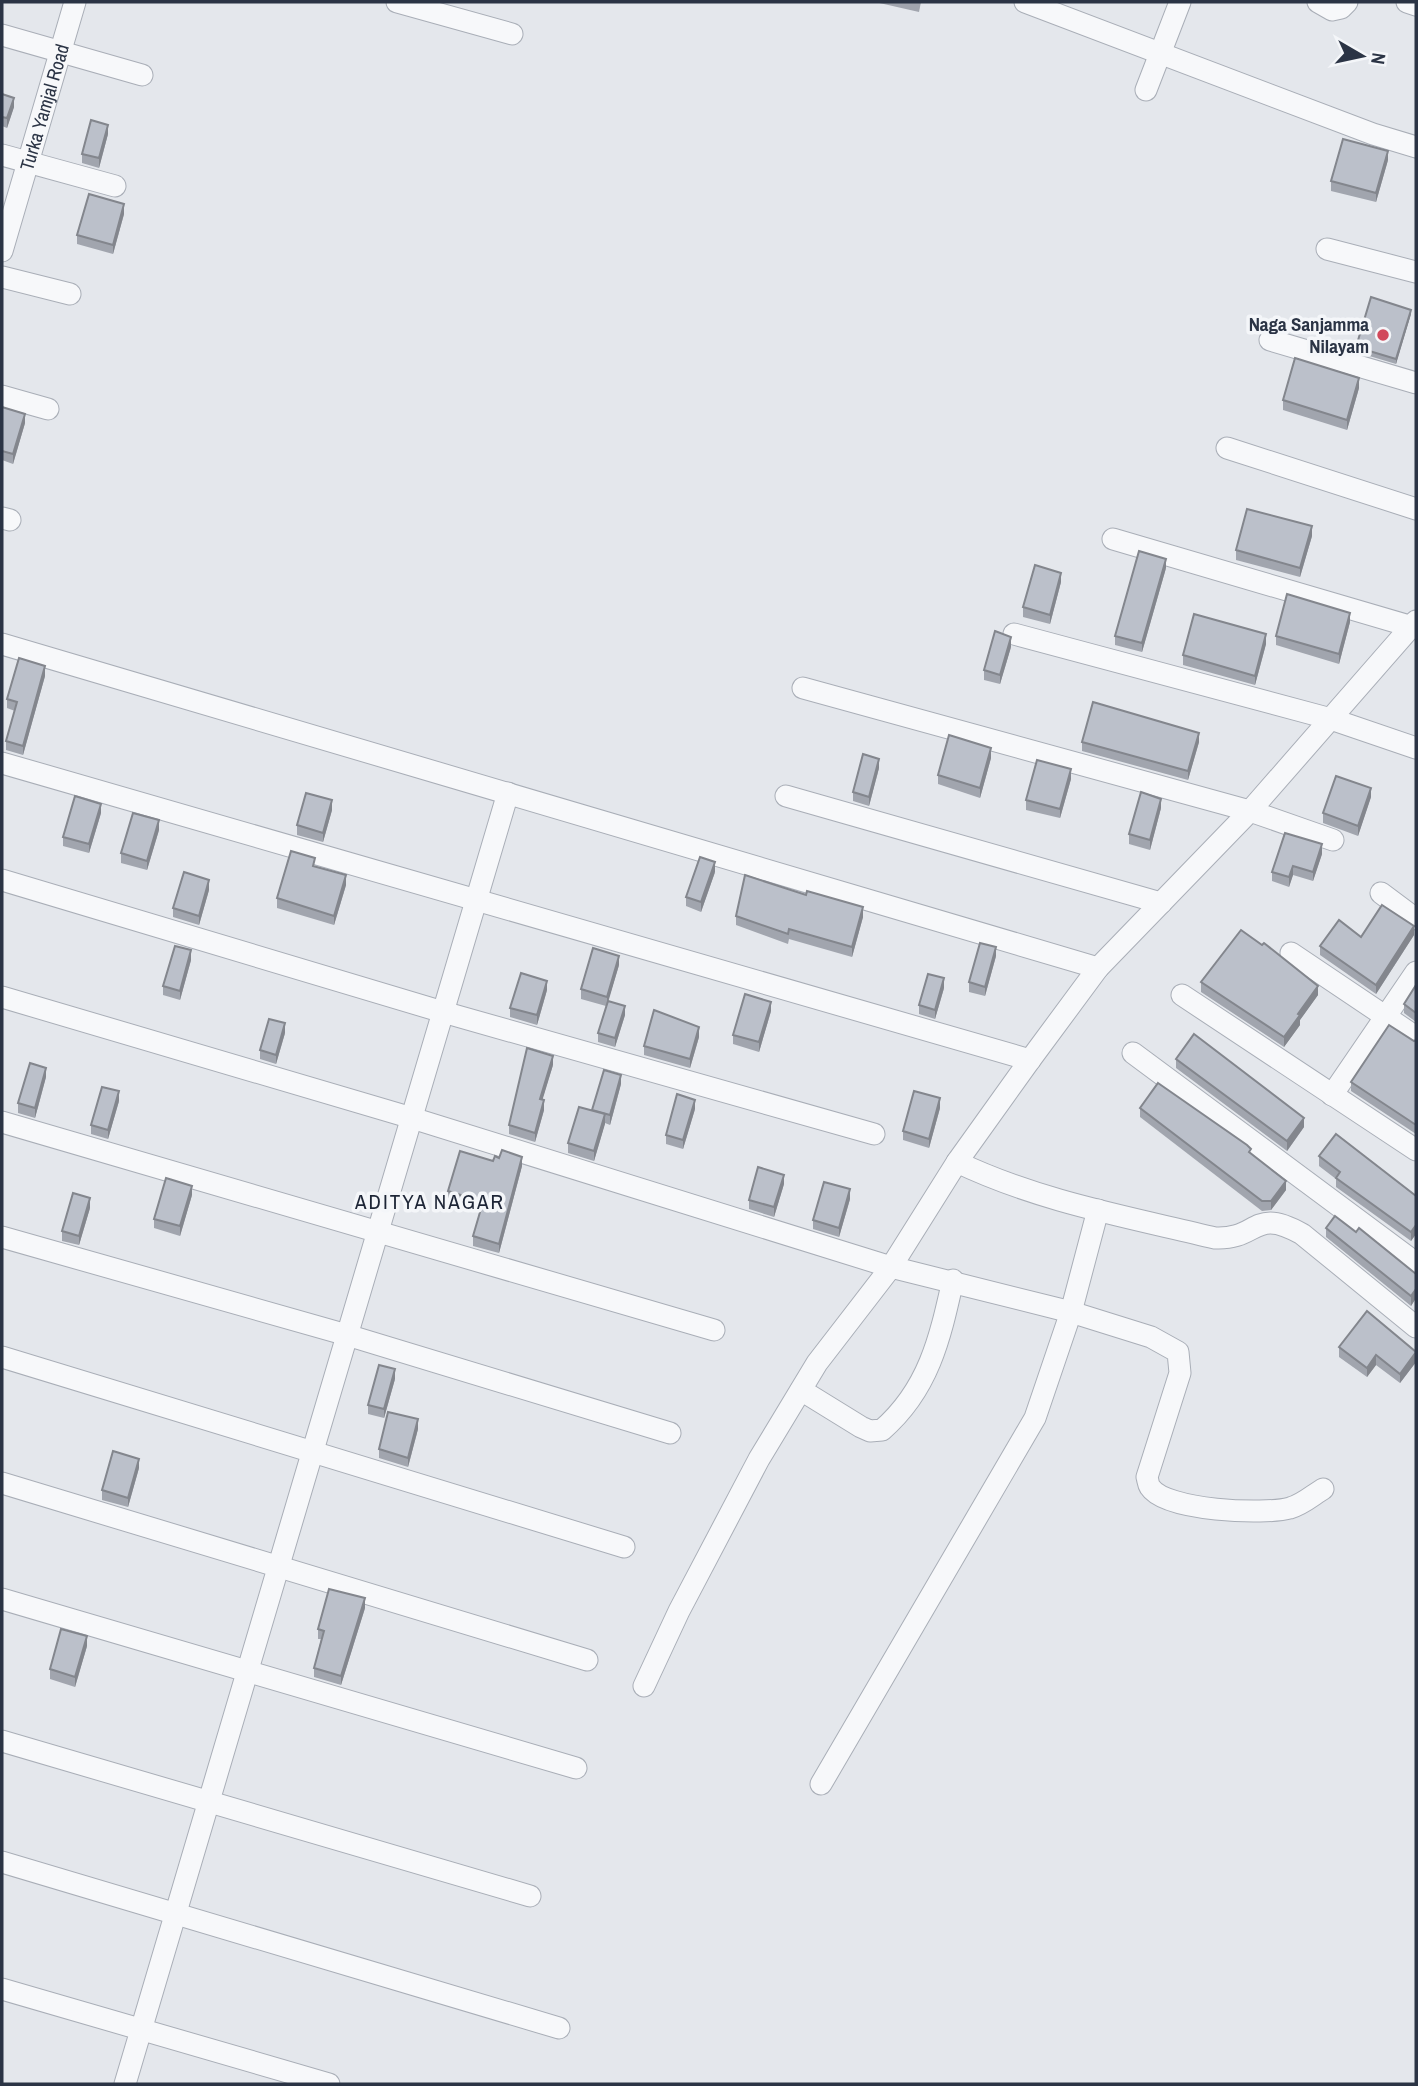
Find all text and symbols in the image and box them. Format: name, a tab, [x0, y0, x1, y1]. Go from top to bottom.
north arrow	[1327, 21, 1397, 91]
street label: Turka Yamjal Road	[13, 41, 75, 173]
text: N	[1365, 51, 1393, 66]
place label: Naga Sanjamma Nilayam	[1249, 311, 1369, 359]
marker: Naga Sanjamma Nilayam	[1375, 327, 1391, 343]
district label: ADITYA NAGAR	[354, 1187, 505, 1216]

